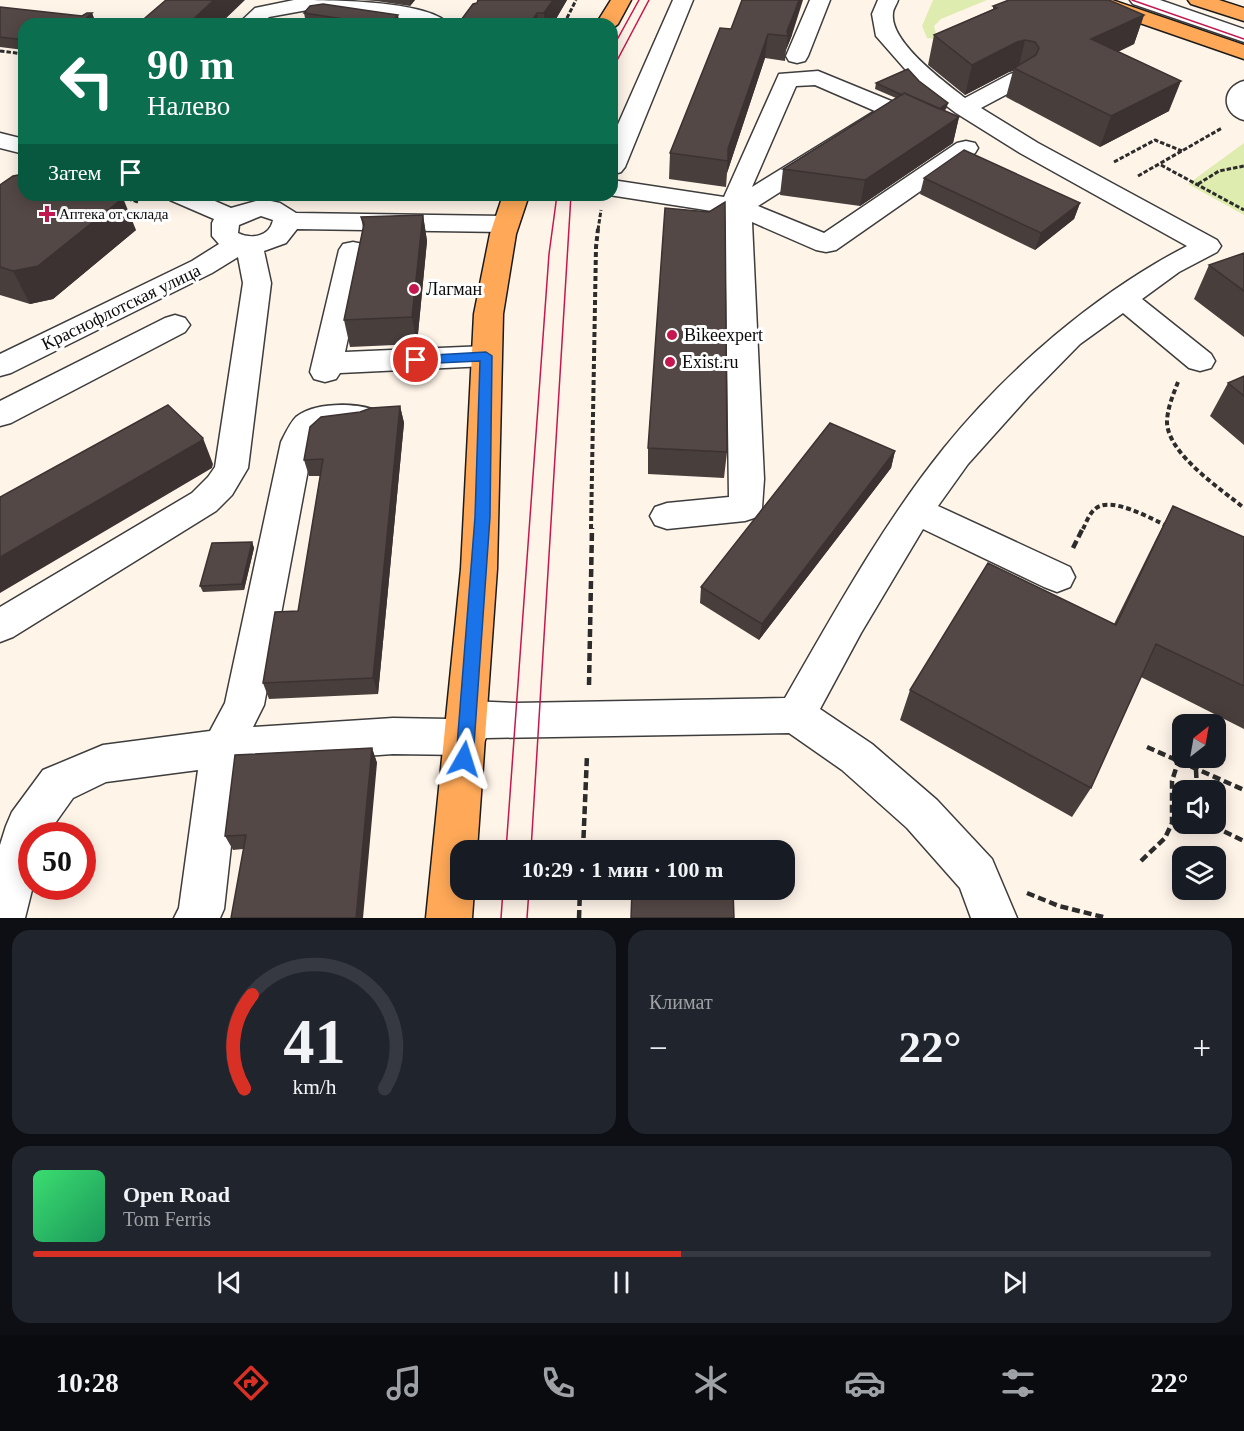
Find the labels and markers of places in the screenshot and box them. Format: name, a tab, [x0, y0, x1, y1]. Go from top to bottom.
place label: Аптека от склада	[59, 206, 169, 222]
marker: Аптека от склада	[40, 207, 54, 221]
place label: Лагман	[426, 279, 483, 299]
marker: Лагман	[407, 282, 421, 296]
place label: Bikeexpert	[684, 325, 763, 345]
marker: Bikeexpert	[665, 328, 679, 342]
pin	[390, 334, 441, 385]
place label: Exist.ru	[682, 352, 739, 372]
marker: Exist.ru	[663, 355, 677, 369]

